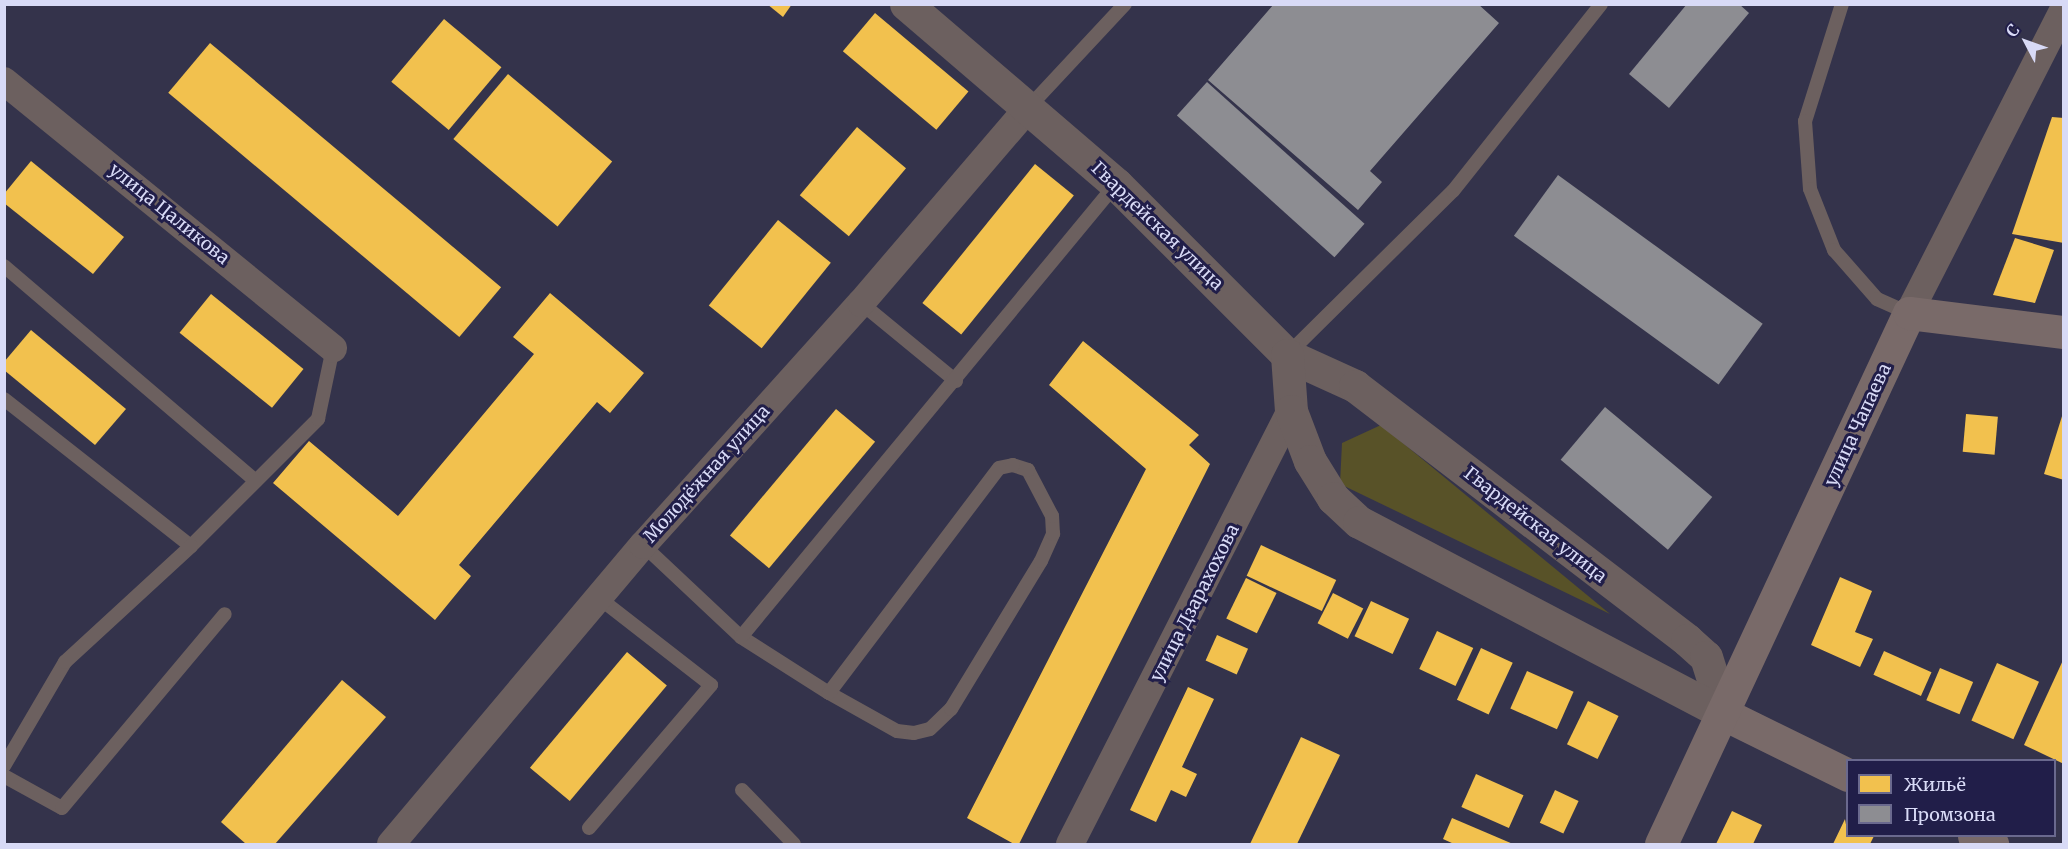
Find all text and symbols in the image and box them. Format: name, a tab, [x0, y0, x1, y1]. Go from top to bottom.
north arrow	[1996, 12, 2056, 72]
text: С	[2001, 20, 2023, 41]
street label: Гвардейская улица	[1086, 157, 1228, 295]
street label: улица Цаликова	[104, 159, 234, 269]
street label: улица Чапаева	[1820, 360, 1896, 490]
street label: Молодёжная улица	[639, 401, 775, 547]
street label: Гвардейская улица	[1459, 463, 1611, 587]
street label: улица Дзарахохова	[1146, 521, 1244, 685]
legend	[1846, 759, 2056, 837]
text: Жильё	[1904, 773, 1966, 796]
text: Промзона	[1904, 803, 1996, 826]

